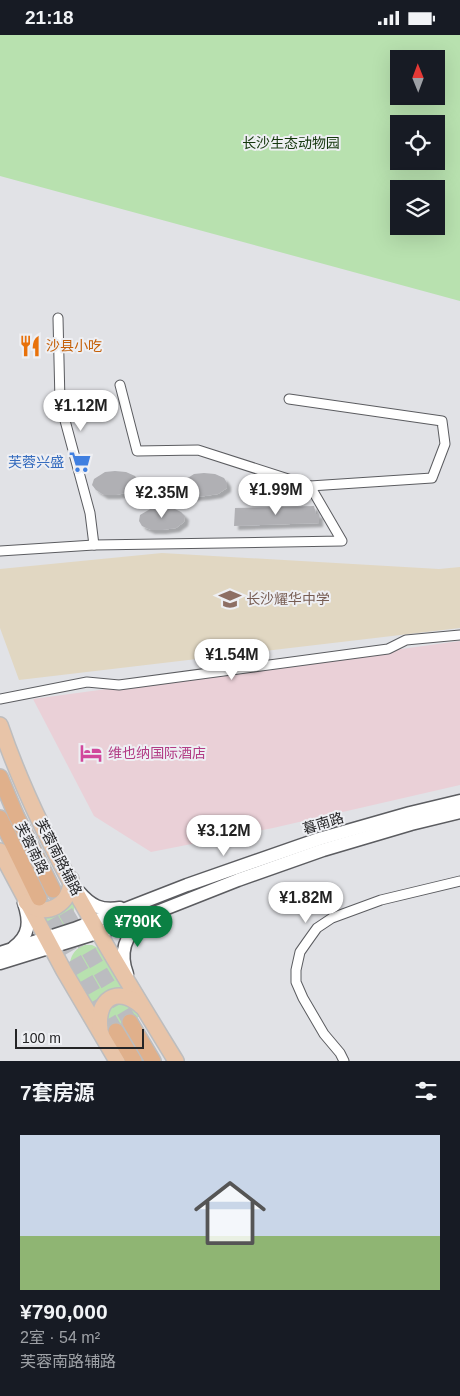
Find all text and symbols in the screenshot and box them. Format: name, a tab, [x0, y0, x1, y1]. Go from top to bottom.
text: 21:18	[25, 7, 74, 28]
north arrow	[390, 50, 445, 105]
map controls	[390, 50, 445, 235]
button: locate	[390, 115, 445, 170]
park label: 长沙生态动物园	[242, 135, 340, 151]
button: layers	[390, 180, 445, 235]
restaurant icon: 沙县小吃	[17, 333, 43, 359]
place label: 沙县小吃	[46, 338, 102, 354]
pin: ¥1.12M	[40, 389, 122, 432]
text: ¥1.12M	[54, 397, 108, 414]
supermarket icon: 芙蓉兴盛	[67, 449, 93, 475]
place label: 芙蓉兴盛	[8, 454, 64, 470]
pin: ¥1.99M	[235, 473, 317, 516]
pin: ¥2.35M	[121, 477, 203, 519]
text: ¥1.99M	[249, 481, 303, 498]
text: ¥2.35M	[135, 484, 189, 501]
school or university icon: 长沙耀华中学	[217, 586, 243, 612]
place label: 长沙耀华中学	[246, 591, 330, 607]
pin: ¥1.54M	[191, 639, 273, 681]
text: ¥1.54M	[205, 646, 259, 663]
hotel icon: 维也纳国际酒店	[78, 740, 104, 766]
place label: 维也纳国际酒店	[108, 745, 206, 761]
street label: 暮南路	[301, 809, 345, 837]
pin: ¥3.12M	[183, 815, 265, 857]
street label: 芙蓉南路辅路	[33, 816, 85, 898]
street label: 芙蓉南路	[13, 819, 51, 877]
text: ¥3.12M	[197, 822, 251, 839]
pin: ¥1.82M	[265, 881, 347, 924]
text: ¥1.82M	[279, 889, 333, 906]
pin: ¥790K	[103, 905, 173, 948]
text: ¥790K	[114, 913, 162, 930]
scale bar	[15, 1026, 144, 1049]
text: 100 m	[22, 1030, 61, 1046]
icon: filters	[412, 1077, 440, 1105]
text: 7套房源	[20, 1081, 95, 1104]
icon: home	[185, 1168, 275, 1258]
text: ¥790,000	[20, 1300, 108, 1323]
text: 2室 · 54 m²	[20, 1329, 100, 1346]
text: 芙蓉南路辅路	[20, 1353, 116, 1370]

